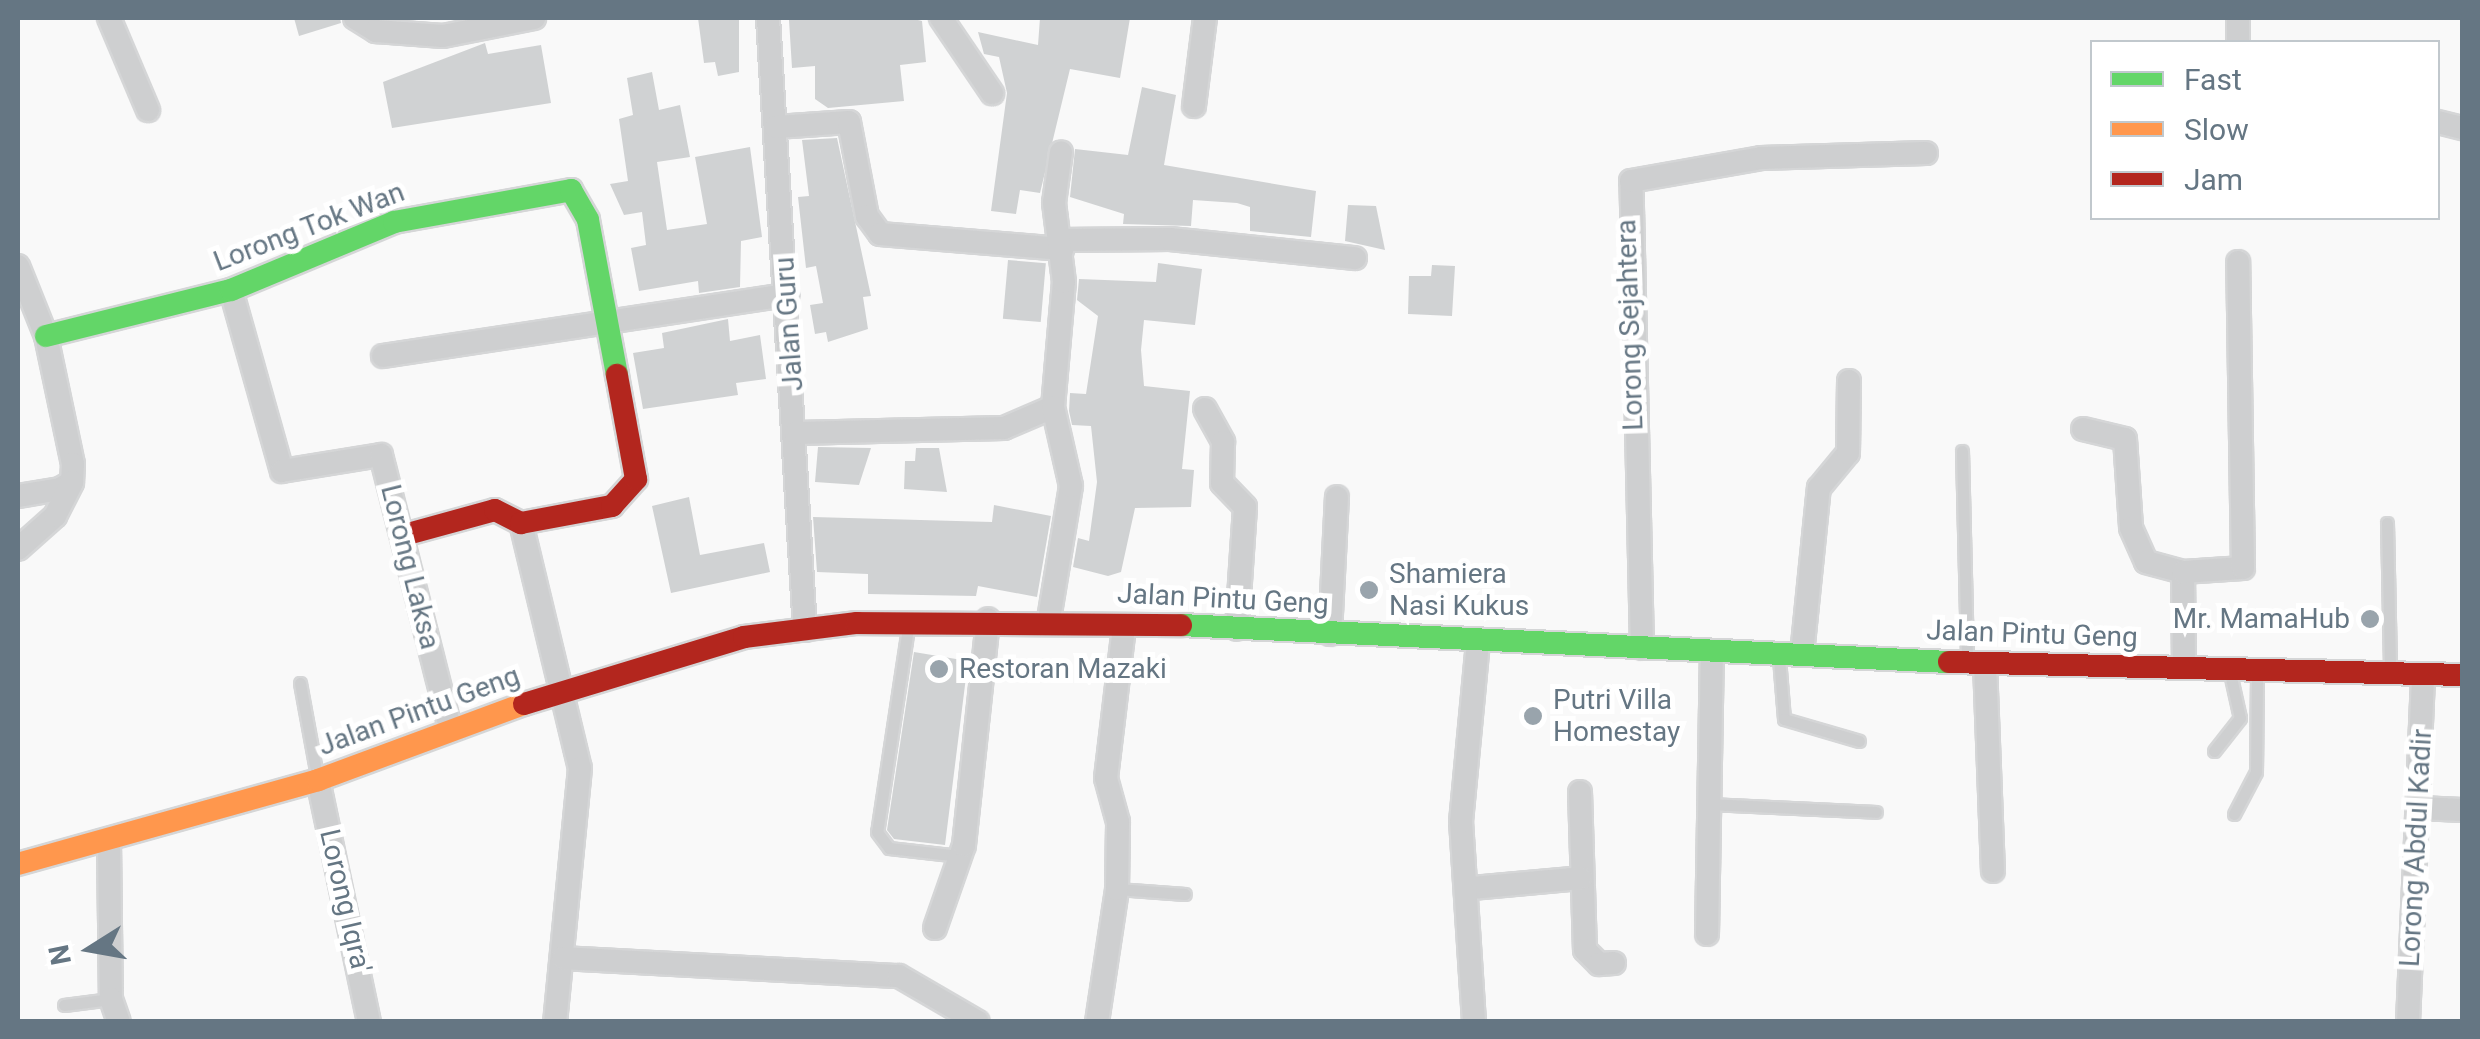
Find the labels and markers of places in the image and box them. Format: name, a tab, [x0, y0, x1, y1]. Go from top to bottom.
place label: Shamiera Nasi Kukus	[1389, 557, 1529, 623]
marker: Shamiera Nasi Kukus	[1358, 579, 1380, 601]
place label: Mr. MamaHub	[2173, 602, 2350, 636]
marker: Mr. MamaHub	[2359, 608, 2381, 630]
place label: Restoran Mazaki	[959, 652, 1167, 686]
marker: Restoran Mazaki	[928, 658, 950, 680]
place label: Putri Villa Homestay	[1553, 683, 1680, 749]
marker: Putri Villa Homestay	[1522, 705, 1544, 727]

